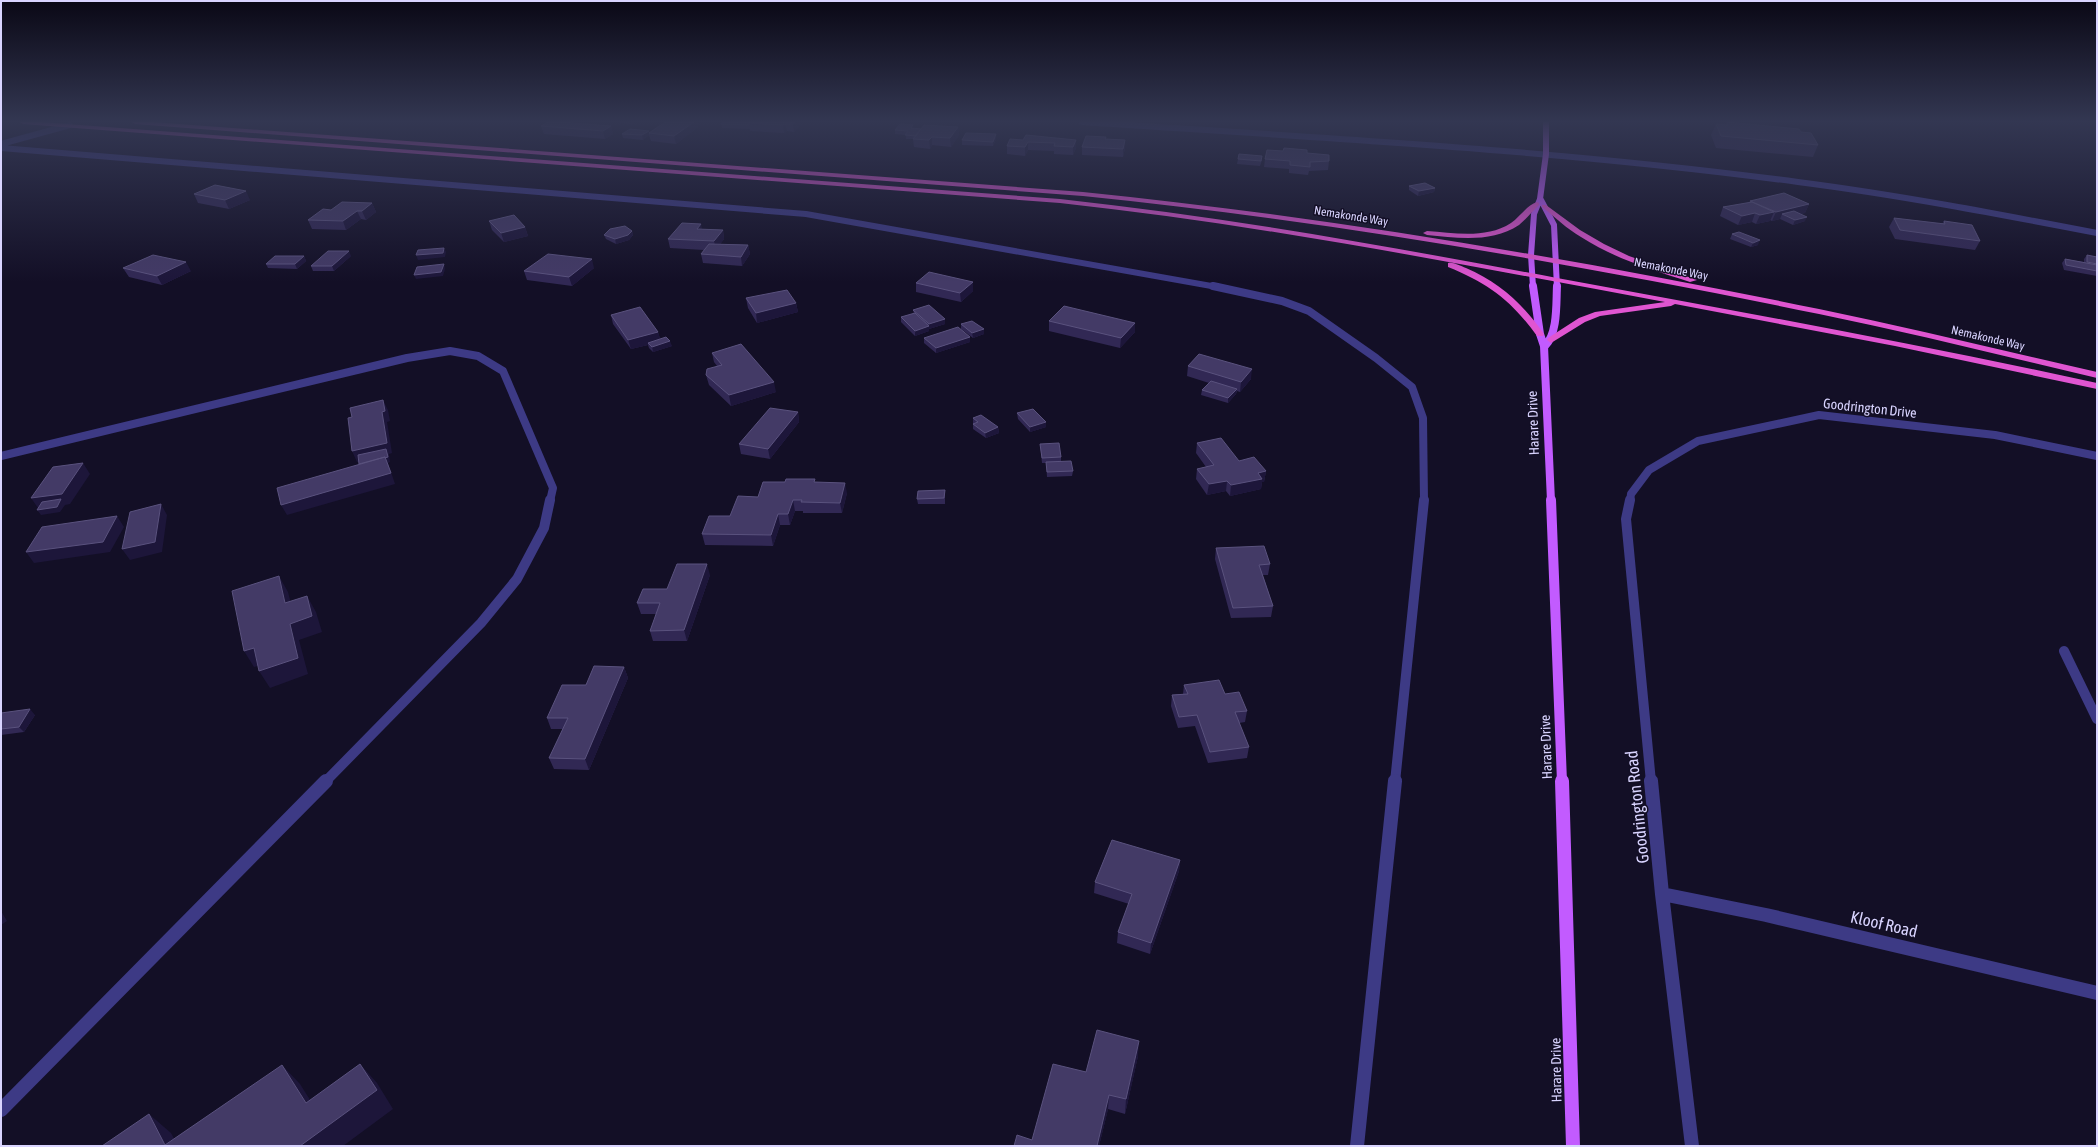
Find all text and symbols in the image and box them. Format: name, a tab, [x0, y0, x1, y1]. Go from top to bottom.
street label: Nemakonde Way	[1313, 203, 1389, 229]
street label: Nemakonde Way	[1633, 255, 1709, 283]
street label: Nemakonde Way	[1950, 323, 2026, 353]
street label: Harare Drive	[1524, 390, 1542, 456]
street label: Goodrington Drive	[1823, 395, 1917, 421]
street label: Harare Drive	[1537, 714, 1555, 780]
street label: Goodrington Road	[1621, 750, 1653, 864]
street label: Kloof Road	[1849, 907, 1919, 941]
street label: Harare Drive	[1547, 1038, 1565, 1102]

